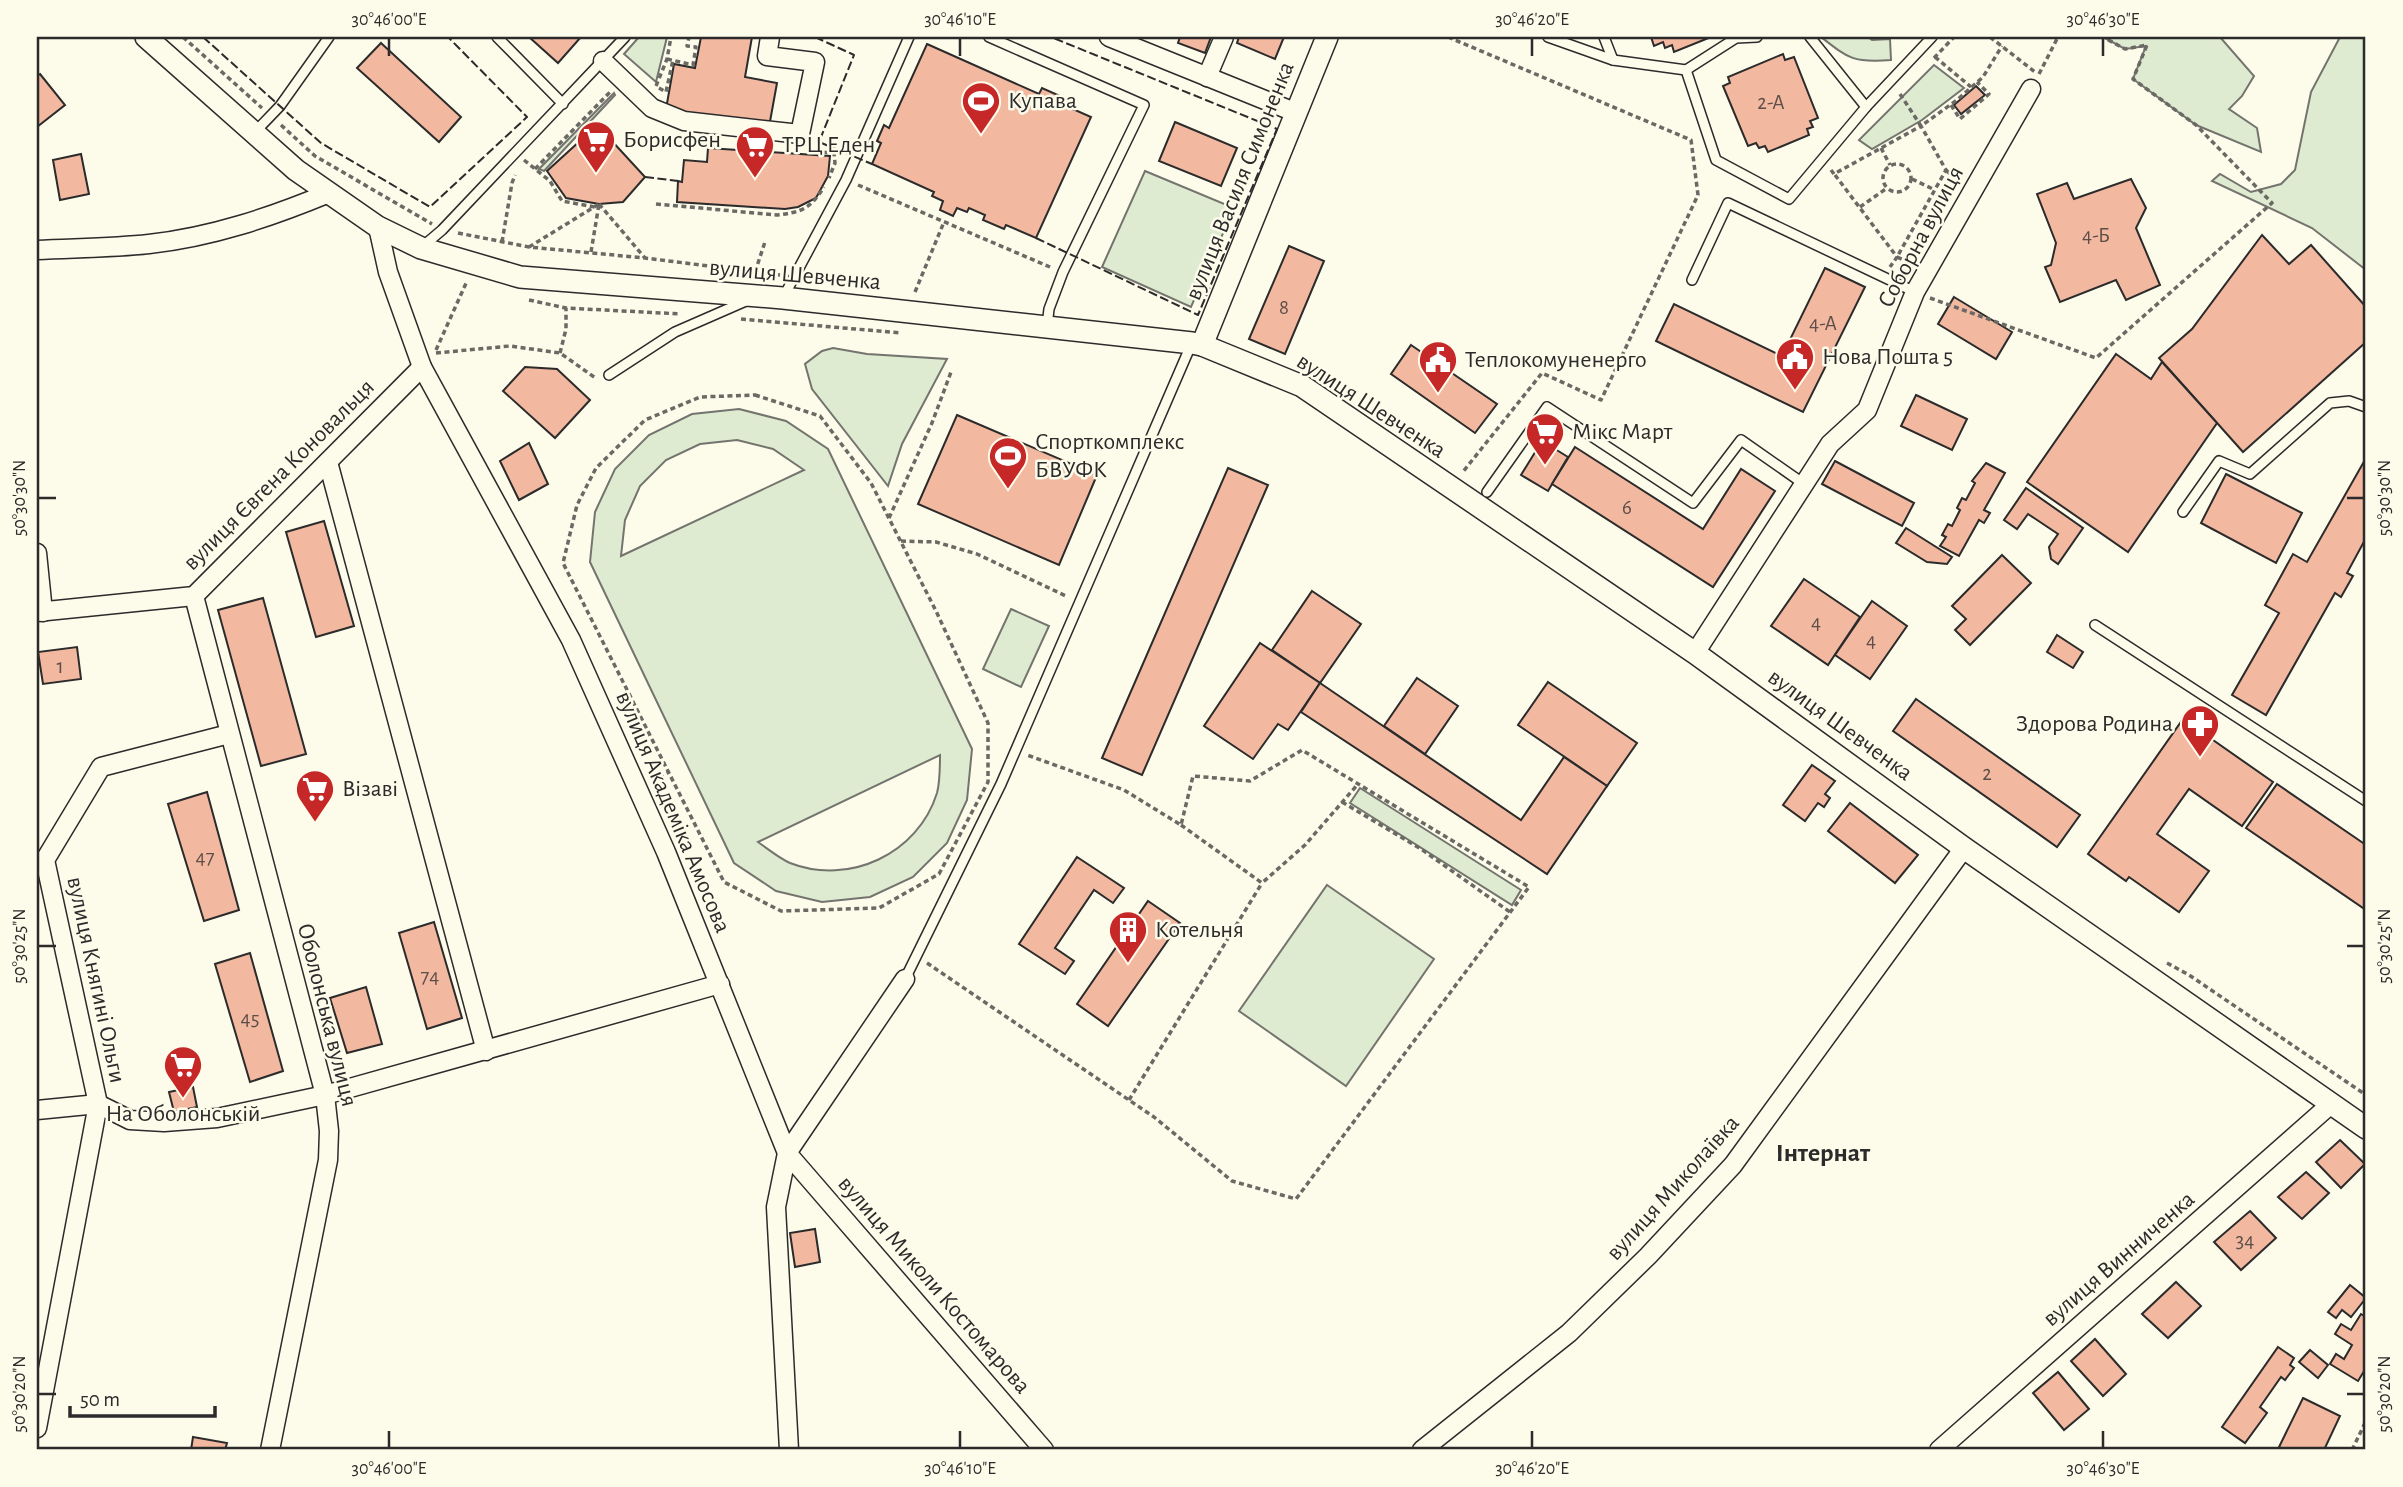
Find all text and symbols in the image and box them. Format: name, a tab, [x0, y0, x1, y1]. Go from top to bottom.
text: 30°46'00"E	[351, 11, 427, 29]
text: 30°46'10"E	[924, 11, 996, 29]
text: 30°46'20"E	[1495, 11, 1569, 29]
text: 30°46'30"E	[2067, 11, 2140, 29]
street label: вулиця Василя Симоненка	[1181, 58, 1299, 304]
sports icon: Купава	[960, 80, 1002, 135]
place label: Купава	[1008, 89, 1077, 113]
house number: 2-А	[1757, 92, 1785, 113]
supermarket icon: Борисфен	[575, 119, 617, 174]
supermarket icon: ТРЦ Еден	[734, 124, 776, 179]
place label: Борисфен	[623, 128, 721, 152]
place label: ТРЦ Еден	[782, 133, 875, 157]
street label: Соборна вулиця	[1874, 162, 1968, 312]
house number: 4-Б	[2082, 225, 2110, 246]
street label: вулиця Шевченка	[708, 256, 882, 294]
house number: 8	[1279, 297, 1289, 318]
house number: 4-А	[1809, 313, 1837, 334]
public building icon: Нова Пошта 5	[1774, 336, 1816, 391]
public building icon: Теплокомуненерго	[1417, 339, 1459, 394]
place label: Нова Пошта 5	[1822, 345, 1953, 369]
place label: Теплокомуненерго	[1465, 348, 1647, 372]
street label: вулиця Шевченка	[1292, 349, 1450, 463]
street label: вулиця Євгена Коновальця	[179, 375, 379, 575]
supermarket icon: Мікс Март	[1524, 411, 1566, 466]
place label: Мікс Март	[1572, 420, 1673, 444]
place label: Спорткомплекс БВУФК	[1035, 430, 1184, 482]
sports icon: Спорткомплекс БВУФК	[987, 435, 1029, 490]
text: 50°30'30"N	[11, 460, 29, 536]
text: 50°30'30"N	[2376, 460, 2394, 536]
house number: 6	[1622, 497, 1632, 518]
house number: 4	[1811, 612, 1821, 633]
house number: 4	[1866, 630, 1876, 651]
house number: 1	[56, 656, 64, 677]
street label: вулиця Шевченка	[1763, 665, 1917, 785]
street label: вулиця Академіка Амосова	[611, 688, 735, 936]
pharmacy icon: Здорова Родина	[2179, 703, 2221, 758]
place label: Здорова Родина	[2016, 712, 2173, 736]
house number: 2	[1982, 763, 1992, 784]
supermarket icon: Візаві	[294, 768, 336, 823]
place label: Візаві	[342, 777, 398, 801]
house number: 47	[196, 847, 215, 868]
street label: вулиця Княгині Ольги	[62, 875, 130, 1085]
text: 50°30'25"N	[11, 908, 29, 984]
text: 50°30'25"N	[2376, 908, 2394, 984]
building icon: Котельня	[1107, 909, 1149, 964]
place label: Котельня	[1155, 918, 1244, 942]
street label: Оболонська вулиця	[293, 921, 361, 1109]
house number: 74	[421, 966, 439, 987]
house number: 45	[241, 1008, 259, 1029]
supermarket icon: На Оболонській	[162, 1044, 204, 1099]
place label: На Оболонській	[105, 1102, 261, 1126]
street label: вулиця Миколаївка	[1602, 1111, 1744, 1265]
district label: Інтернат	[1776, 1140, 1871, 1166]
street label: вулиця Миколи Костомарова	[833, 1172, 1035, 1398]
street label: вулиця Винниченка	[2039, 1187, 2199, 1331]
house number: 34	[2236, 1230, 2254, 1251]
text: 50°30'20"N	[11, 1355, 29, 1433]
text: 50°30'20"N	[2376, 1355, 2394, 1433]
scale bar	[70, 1375, 215, 1419]
text: 50 m	[80, 1389, 120, 1410]
text: 30°46'00"E	[351, 1460, 427, 1478]
text: 30°46'10"E	[924, 1460, 996, 1478]
text: 30°46'20"E	[1495, 1460, 1569, 1478]
text: 30°46'30"E	[2067, 1460, 2140, 1478]

